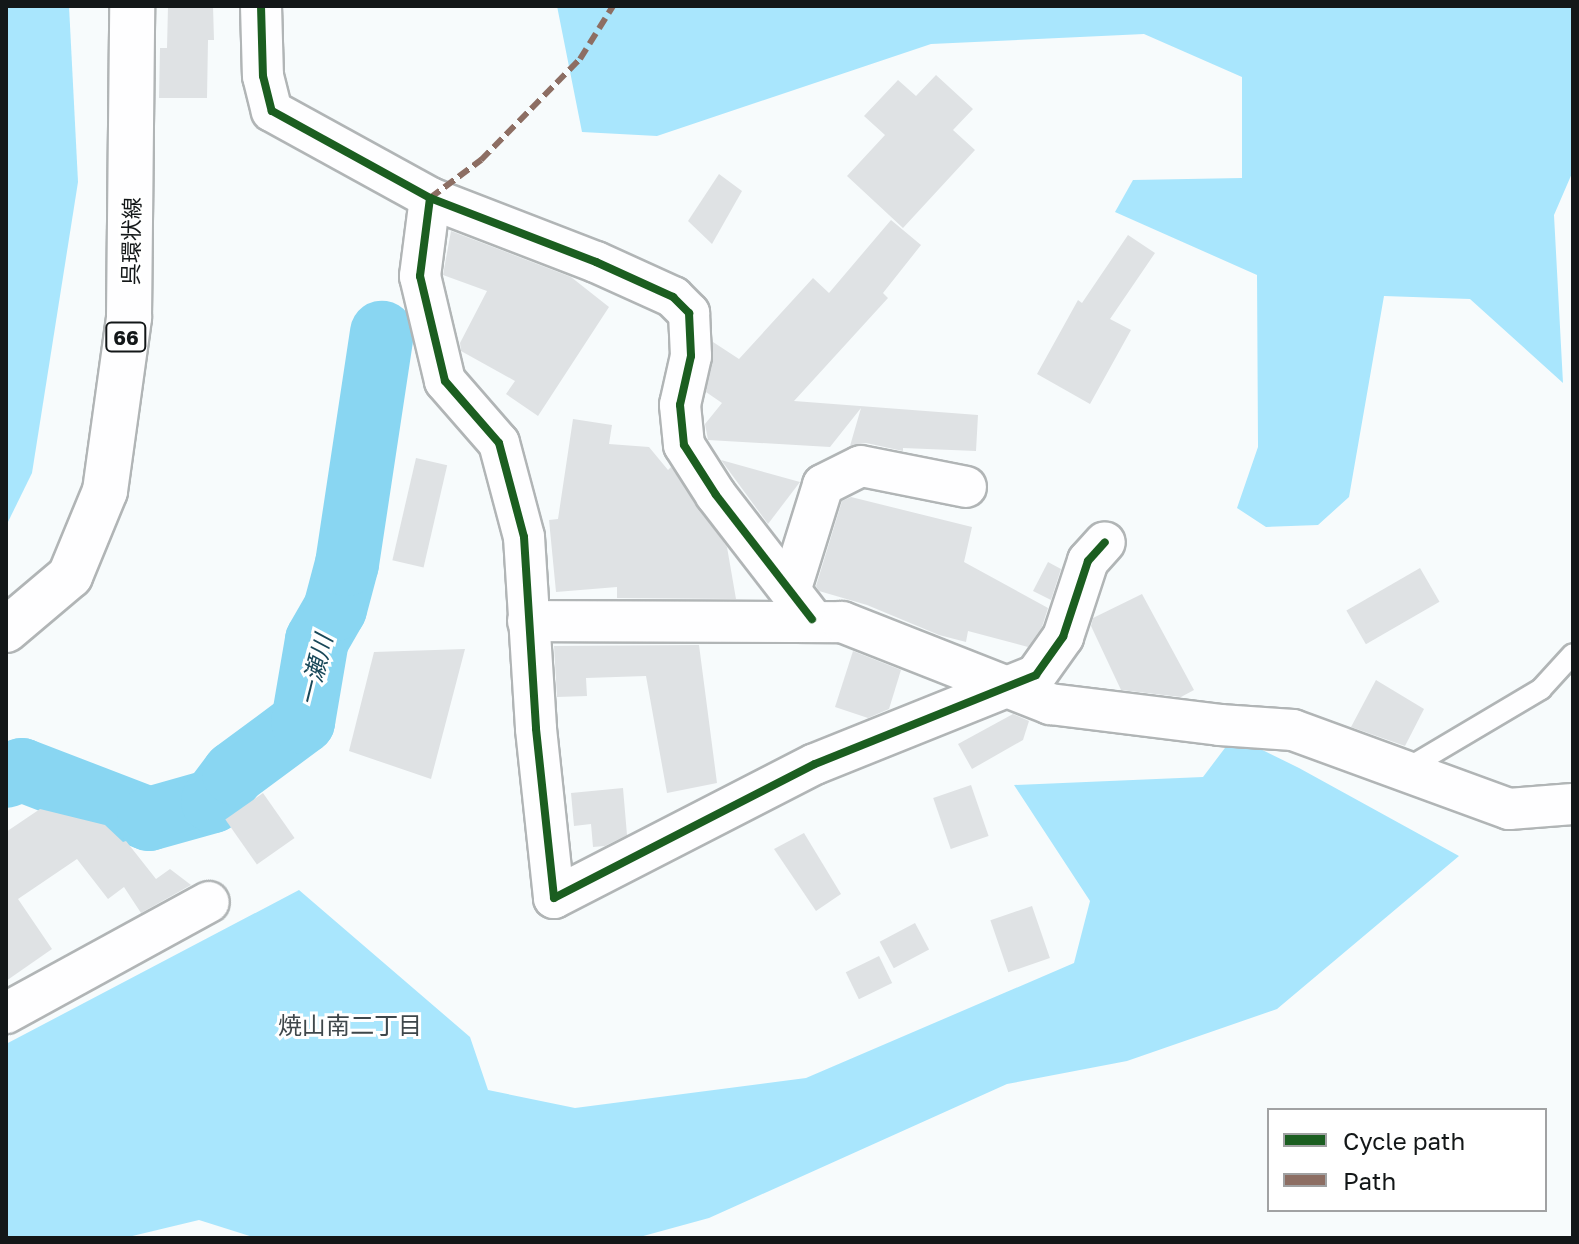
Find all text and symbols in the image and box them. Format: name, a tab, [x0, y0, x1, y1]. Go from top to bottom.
street label: 呉環状線	[117, 197, 145, 285]
road number: 66	[104, 321, 148, 353]
water label: 一瀬川	[292, 632, 338, 708]
district label: 焼山南二丁目	[278, 1011, 422, 1039]
legend	[1267, 1108, 1547, 1212]
text: Cycle path	[1343, 1126, 1465, 1155]
text: Path	[1343, 1166, 1396, 1195]

